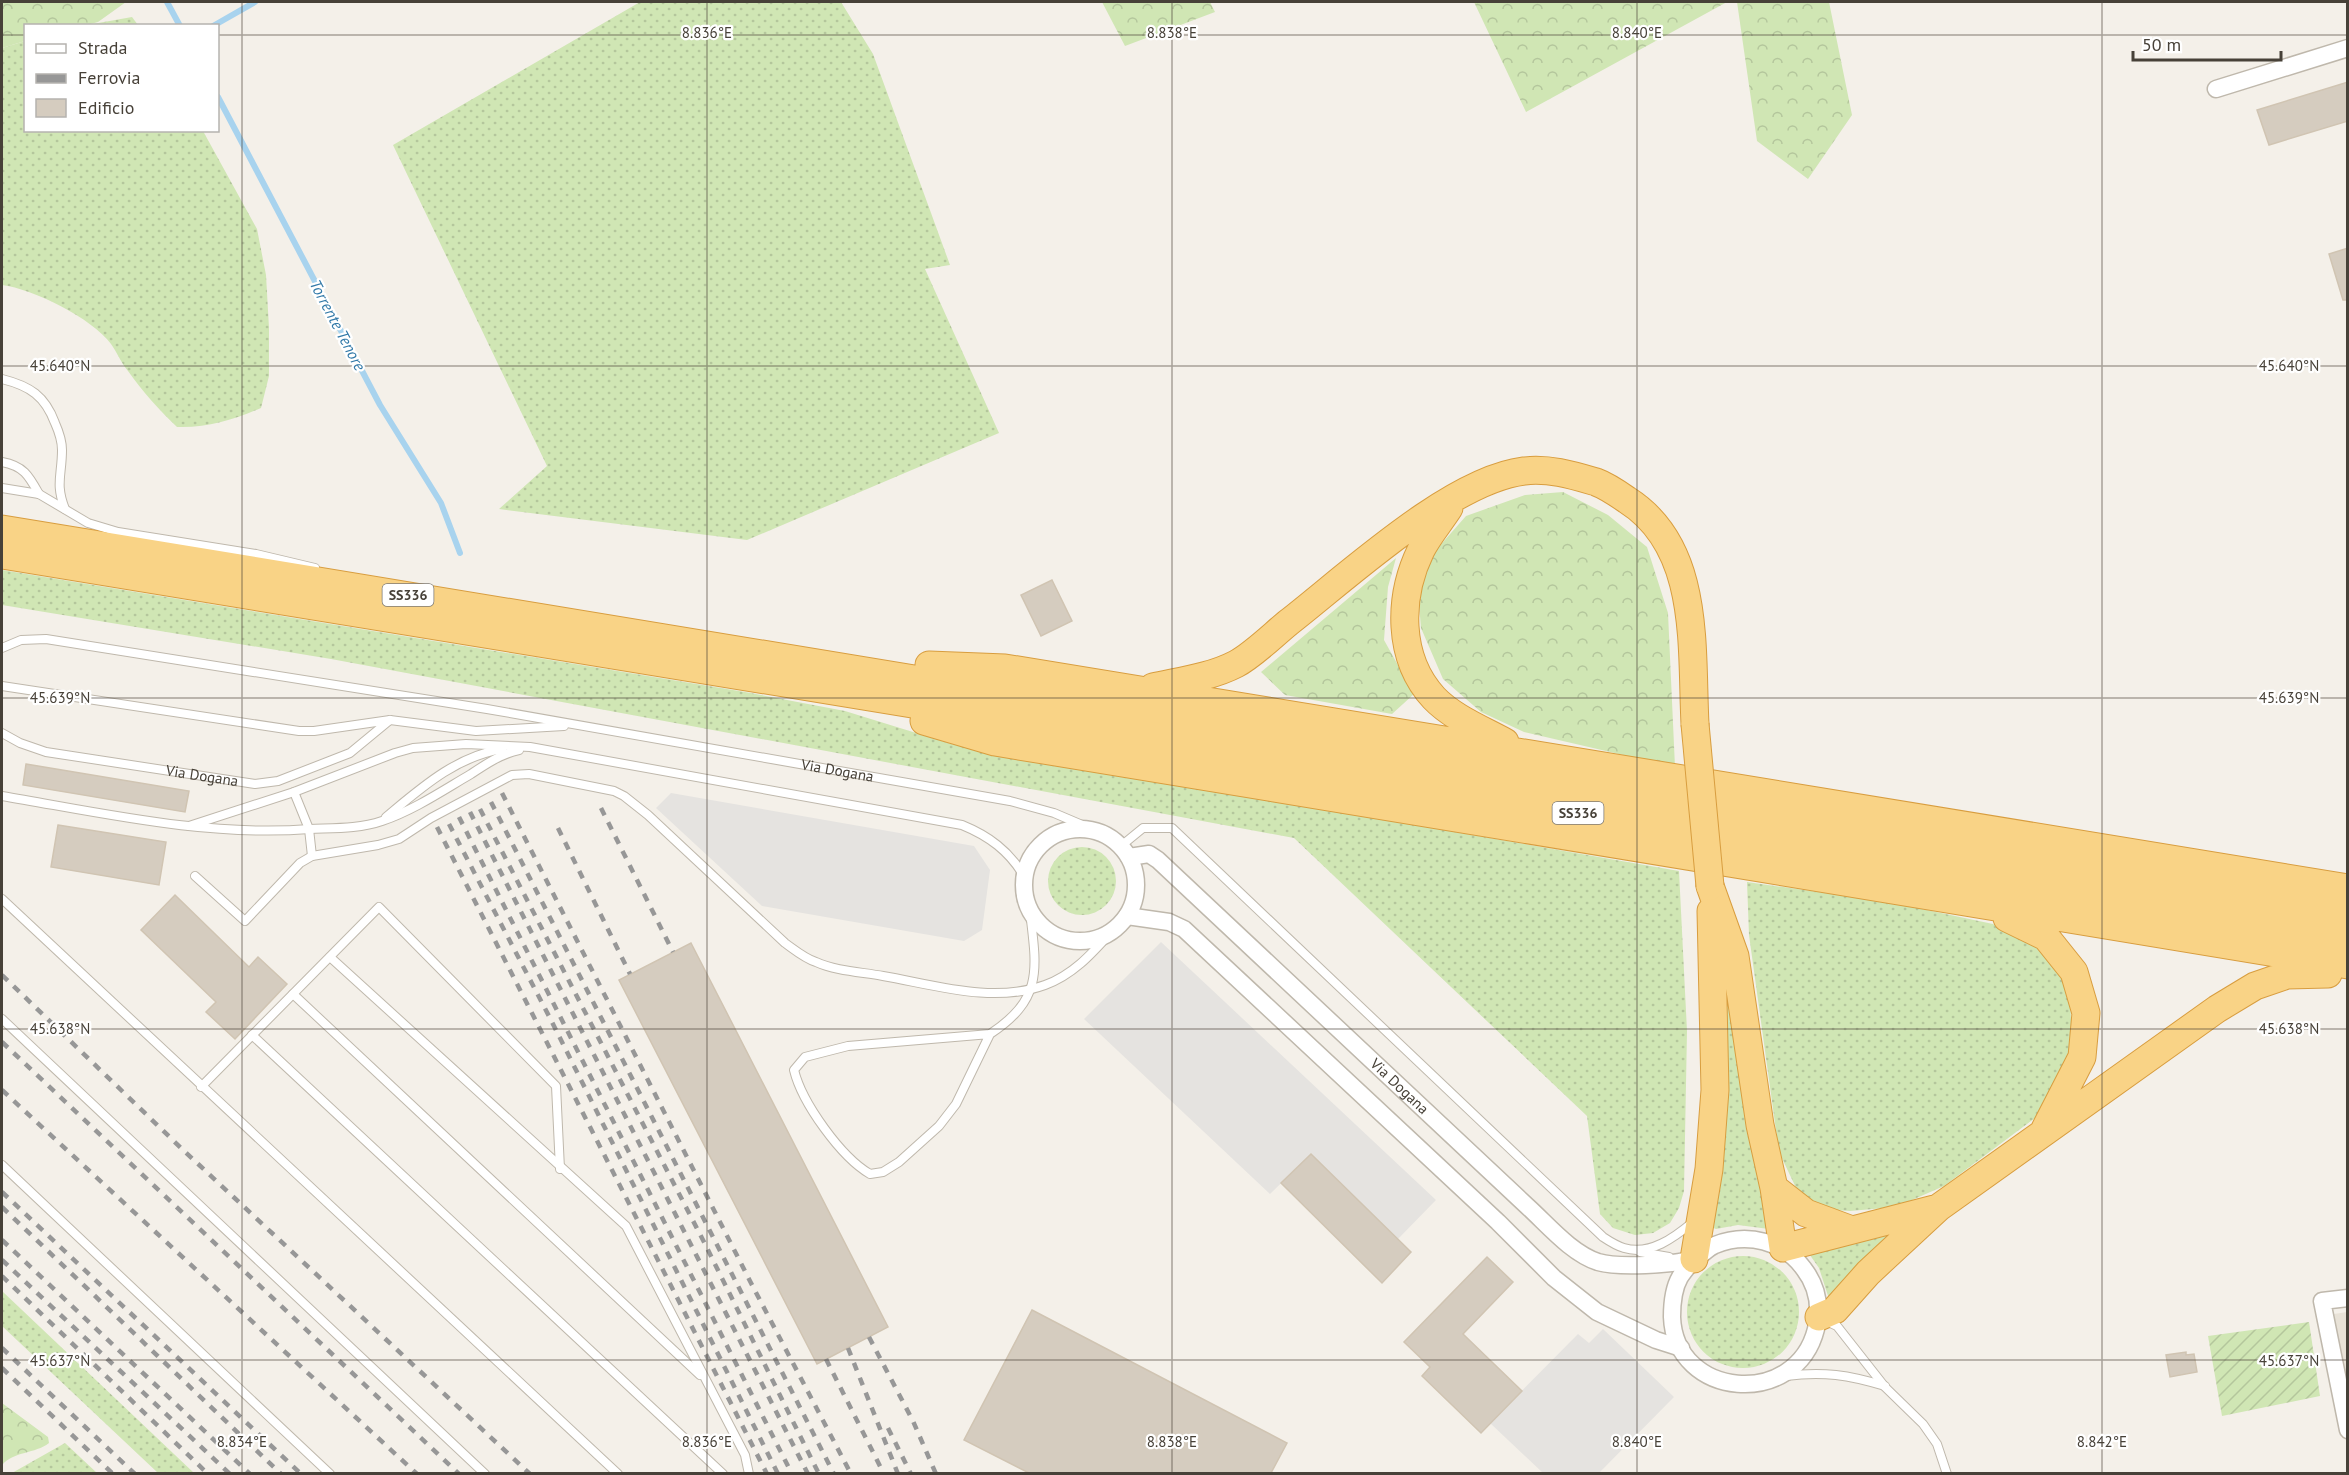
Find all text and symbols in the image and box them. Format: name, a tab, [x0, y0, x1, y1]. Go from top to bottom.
text: 8.836°E	[682, 23, 732, 42]
text: 8.838°E	[1147, 23, 1197, 42]
text: 8.840°E	[1612, 23, 1662, 42]
legend	[24, 24, 219, 132]
scale bar	[2133, 24, 2282, 62]
text: 50 m	[2142, 33, 2181, 56]
text: Strada	[78, 36, 127, 59]
text: Ferrovia	[78, 66, 141, 89]
text: Edificio	[78, 96, 134, 119]
water label: Torrente Tenore	[306, 276, 371, 374]
text: 45.640°N	[30, 356, 90, 375]
text: 45.640°N	[2259, 356, 2319, 375]
road number: SS336	[382, 584, 434, 606]
text: 45.639°N	[30, 688, 90, 707]
text: 45.639°N	[2259, 688, 2319, 707]
street label: Via Dogana	[799, 754, 875, 786]
street label: Via Dogana	[164, 760, 240, 790]
road number: SS336	[1552, 802, 1604, 824]
text: 45.638°N	[30, 1019, 90, 1038]
text: 45.638°N	[2259, 1019, 2319, 1038]
street label: Via Dogana	[1366, 1053, 1433, 1118]
text: 45.637°N	[30, 1351, 90, 1370]
text: 45.637°N	[2259, 1351, 2319, 1370]
text: 8.834°E	[217, 1432, 267, 1451]
text: 8.836°E	[682, 1432, 732, 1451]
text: 8.838°E	[1147, 1432, 1197, 1451]
text: 8.840°E	[1612, 1432, 1662, 1451]
text: 8.842°E	[2077, 1432, 2127, 1451]

